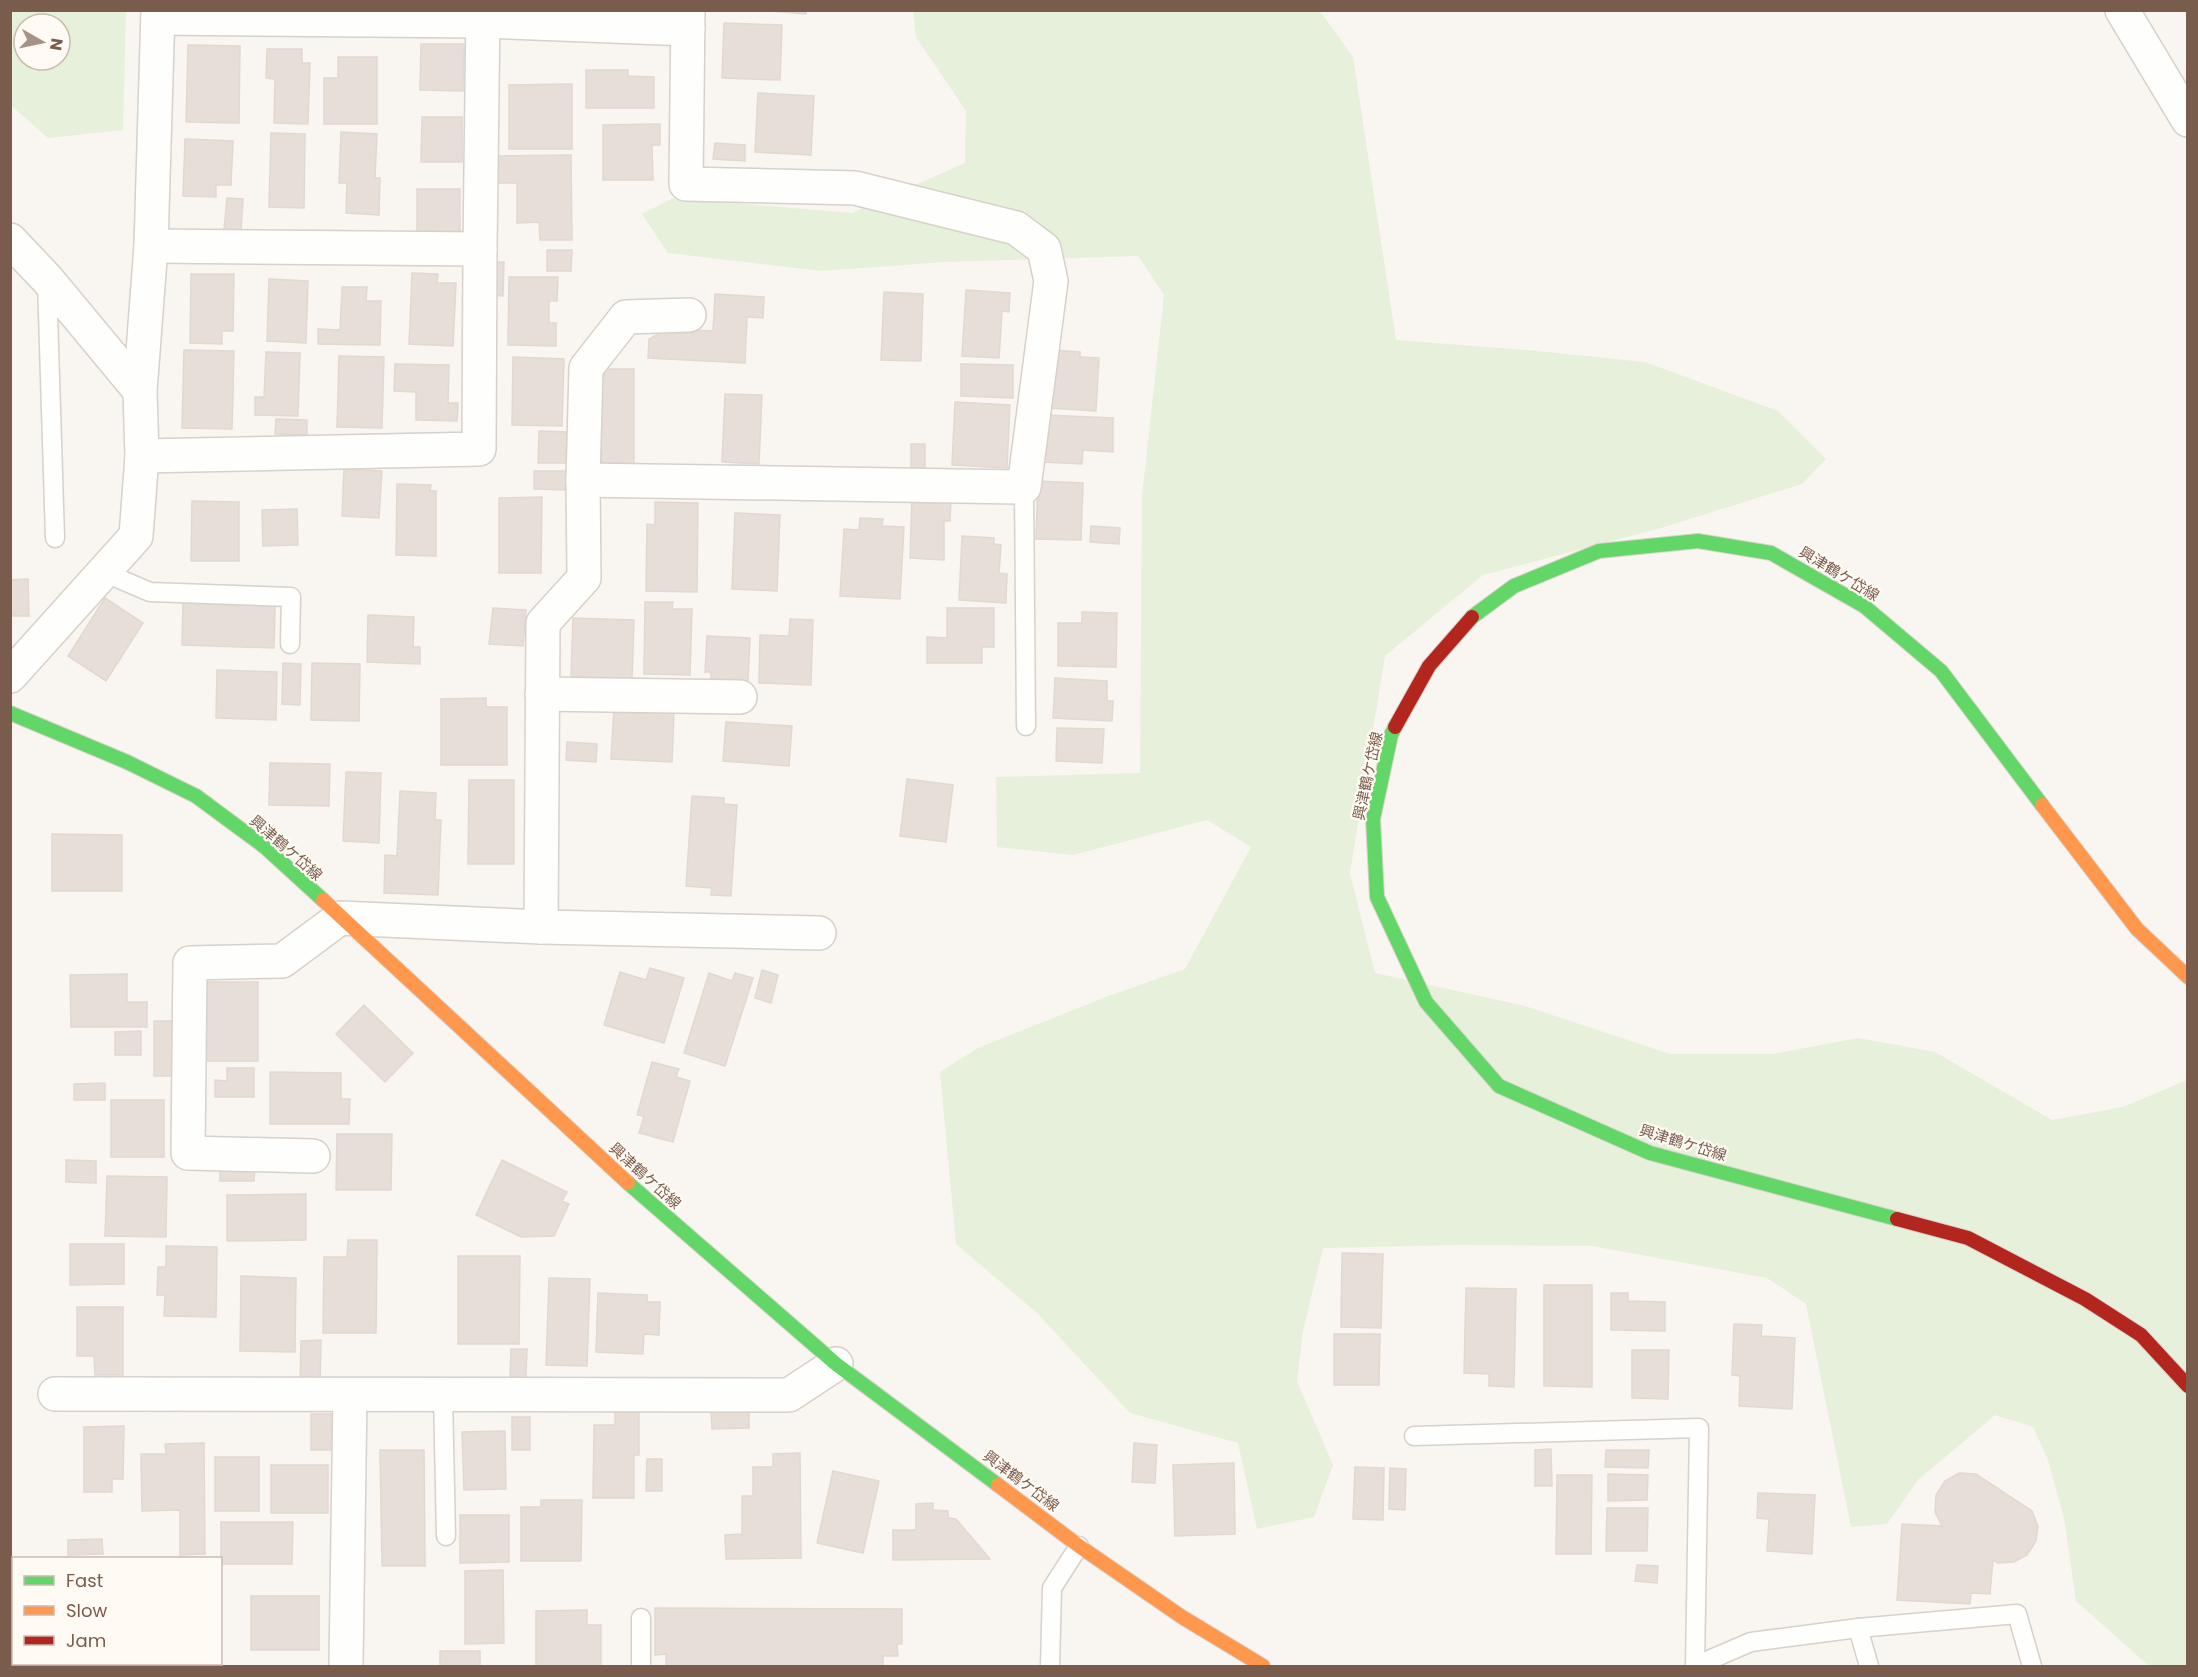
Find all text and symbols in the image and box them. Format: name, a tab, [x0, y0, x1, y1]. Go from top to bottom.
north arrow	[12, 12, 72, 72]
text: N	[44, 37, 69, 52]
street label: 興津鶴ケ岱線	[1795, 541, 1883, 606]
street label: 興津鶴ケ岱線	[1348, 730, 1387, 822]
street label: 興津鶴ケ岱線	[245, 810, 327, 885]
street label: 興津鶴ケ岱線	[1637, 1119, 1729, 1166]
street label: 興津鶴ケ岱線	[605, 1138, 686, 1214]
street label: 興津鶴ケ岱線	[979, 1445, 1064, 1516]
legend	[12, 1557, 222, 1665]
text: Fast	[66, 1568, 103, 1593]
text: Slow	[66, 1598, 108, 1623]
text: Jam	[66, 1628, 106, 1653]

